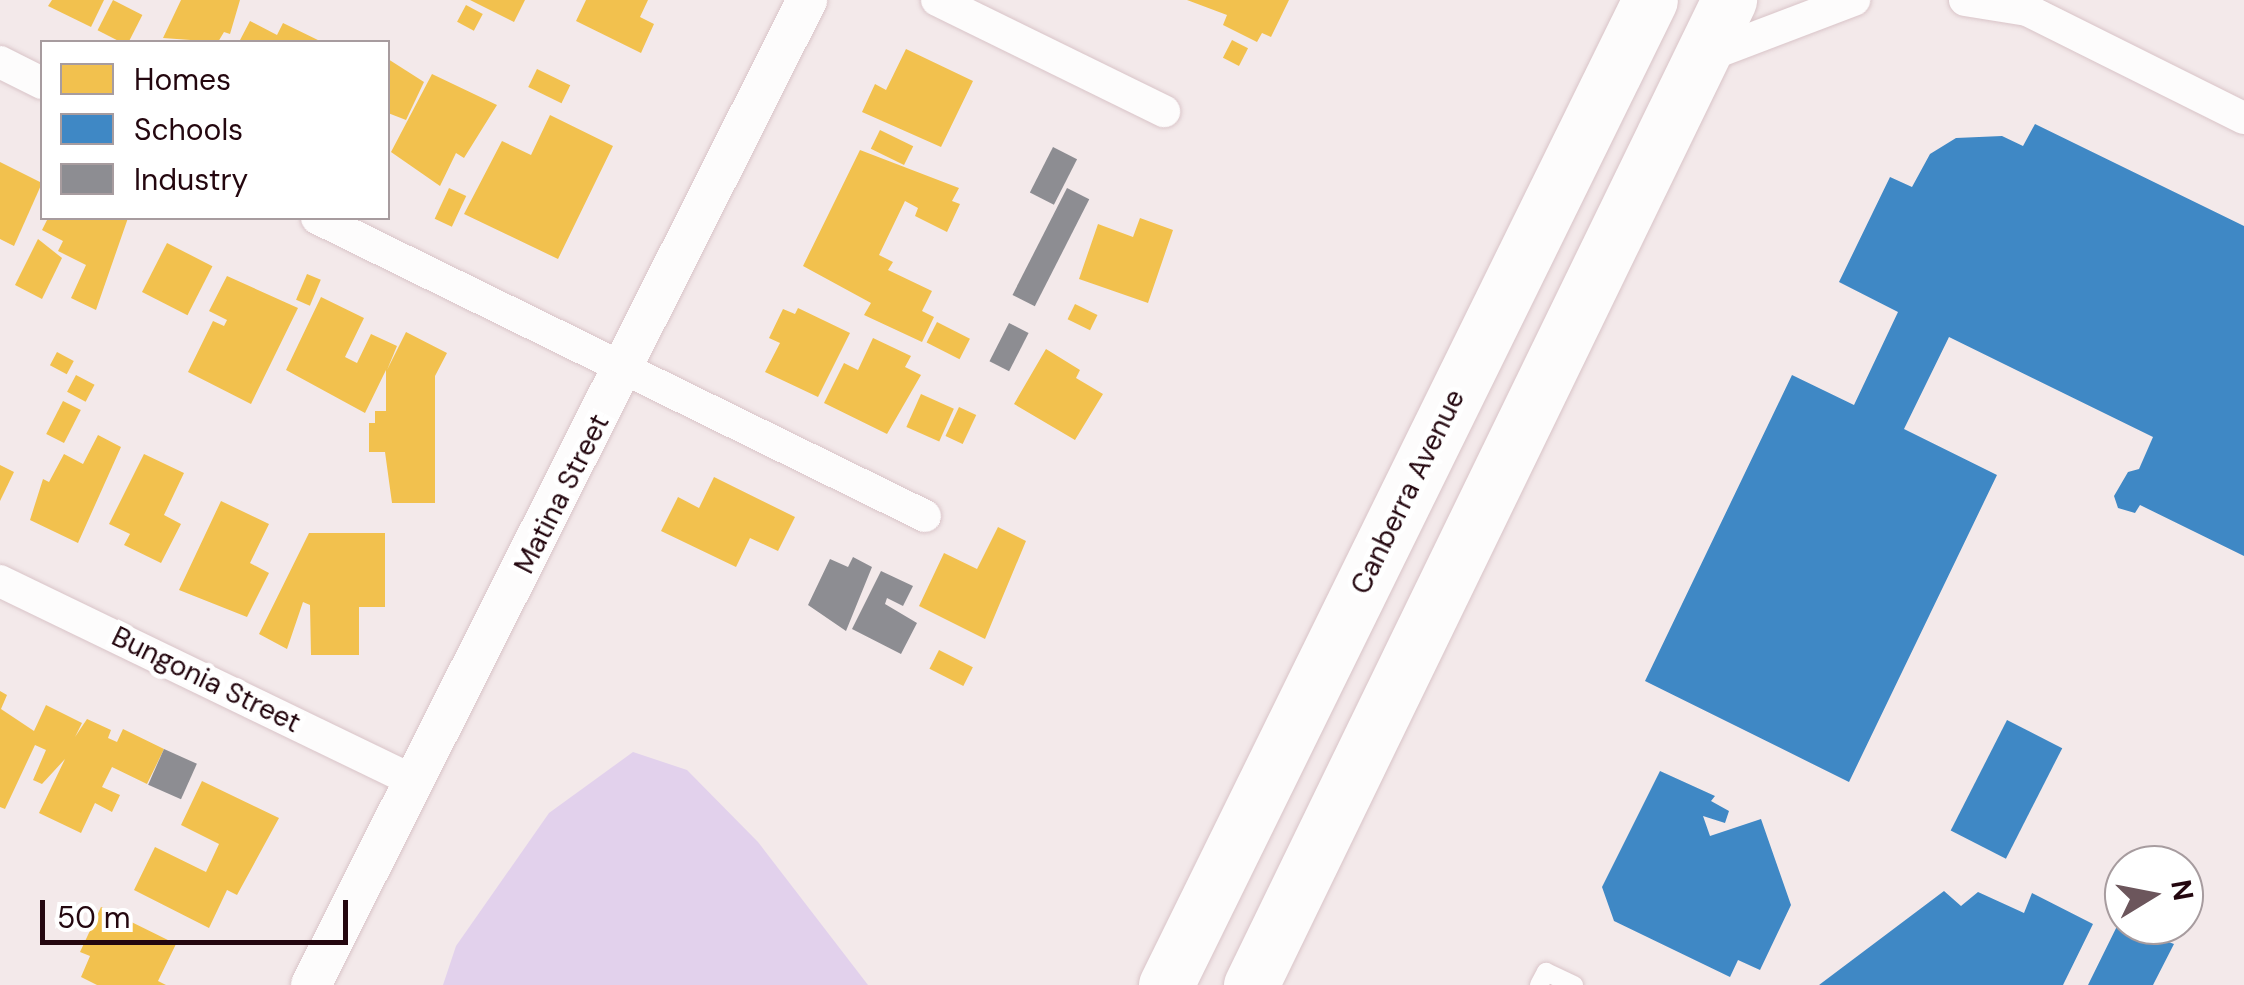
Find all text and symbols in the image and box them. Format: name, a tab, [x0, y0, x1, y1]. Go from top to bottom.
legend	[40, 40, 390, 220]
text: Homes	[134, 60, 231, 99]
text: Schools	[134, 110, 243, 149]
text: Industry	[134, 160, 248, 199]
street label: Canberra Avenue	[1344, 384, 1472, 600]
street label: Matina Street	[507, 409, 617, 579]
street label: Bungonia Street	[106, 620, 306, 740]
north arrow	[2104, 845, 2204, 945]
text: N	[2162, 877, 2202, 903]
scale bar	[45, 880, 352, 942]
text: 50 m	[57, 898, 131, 937]

